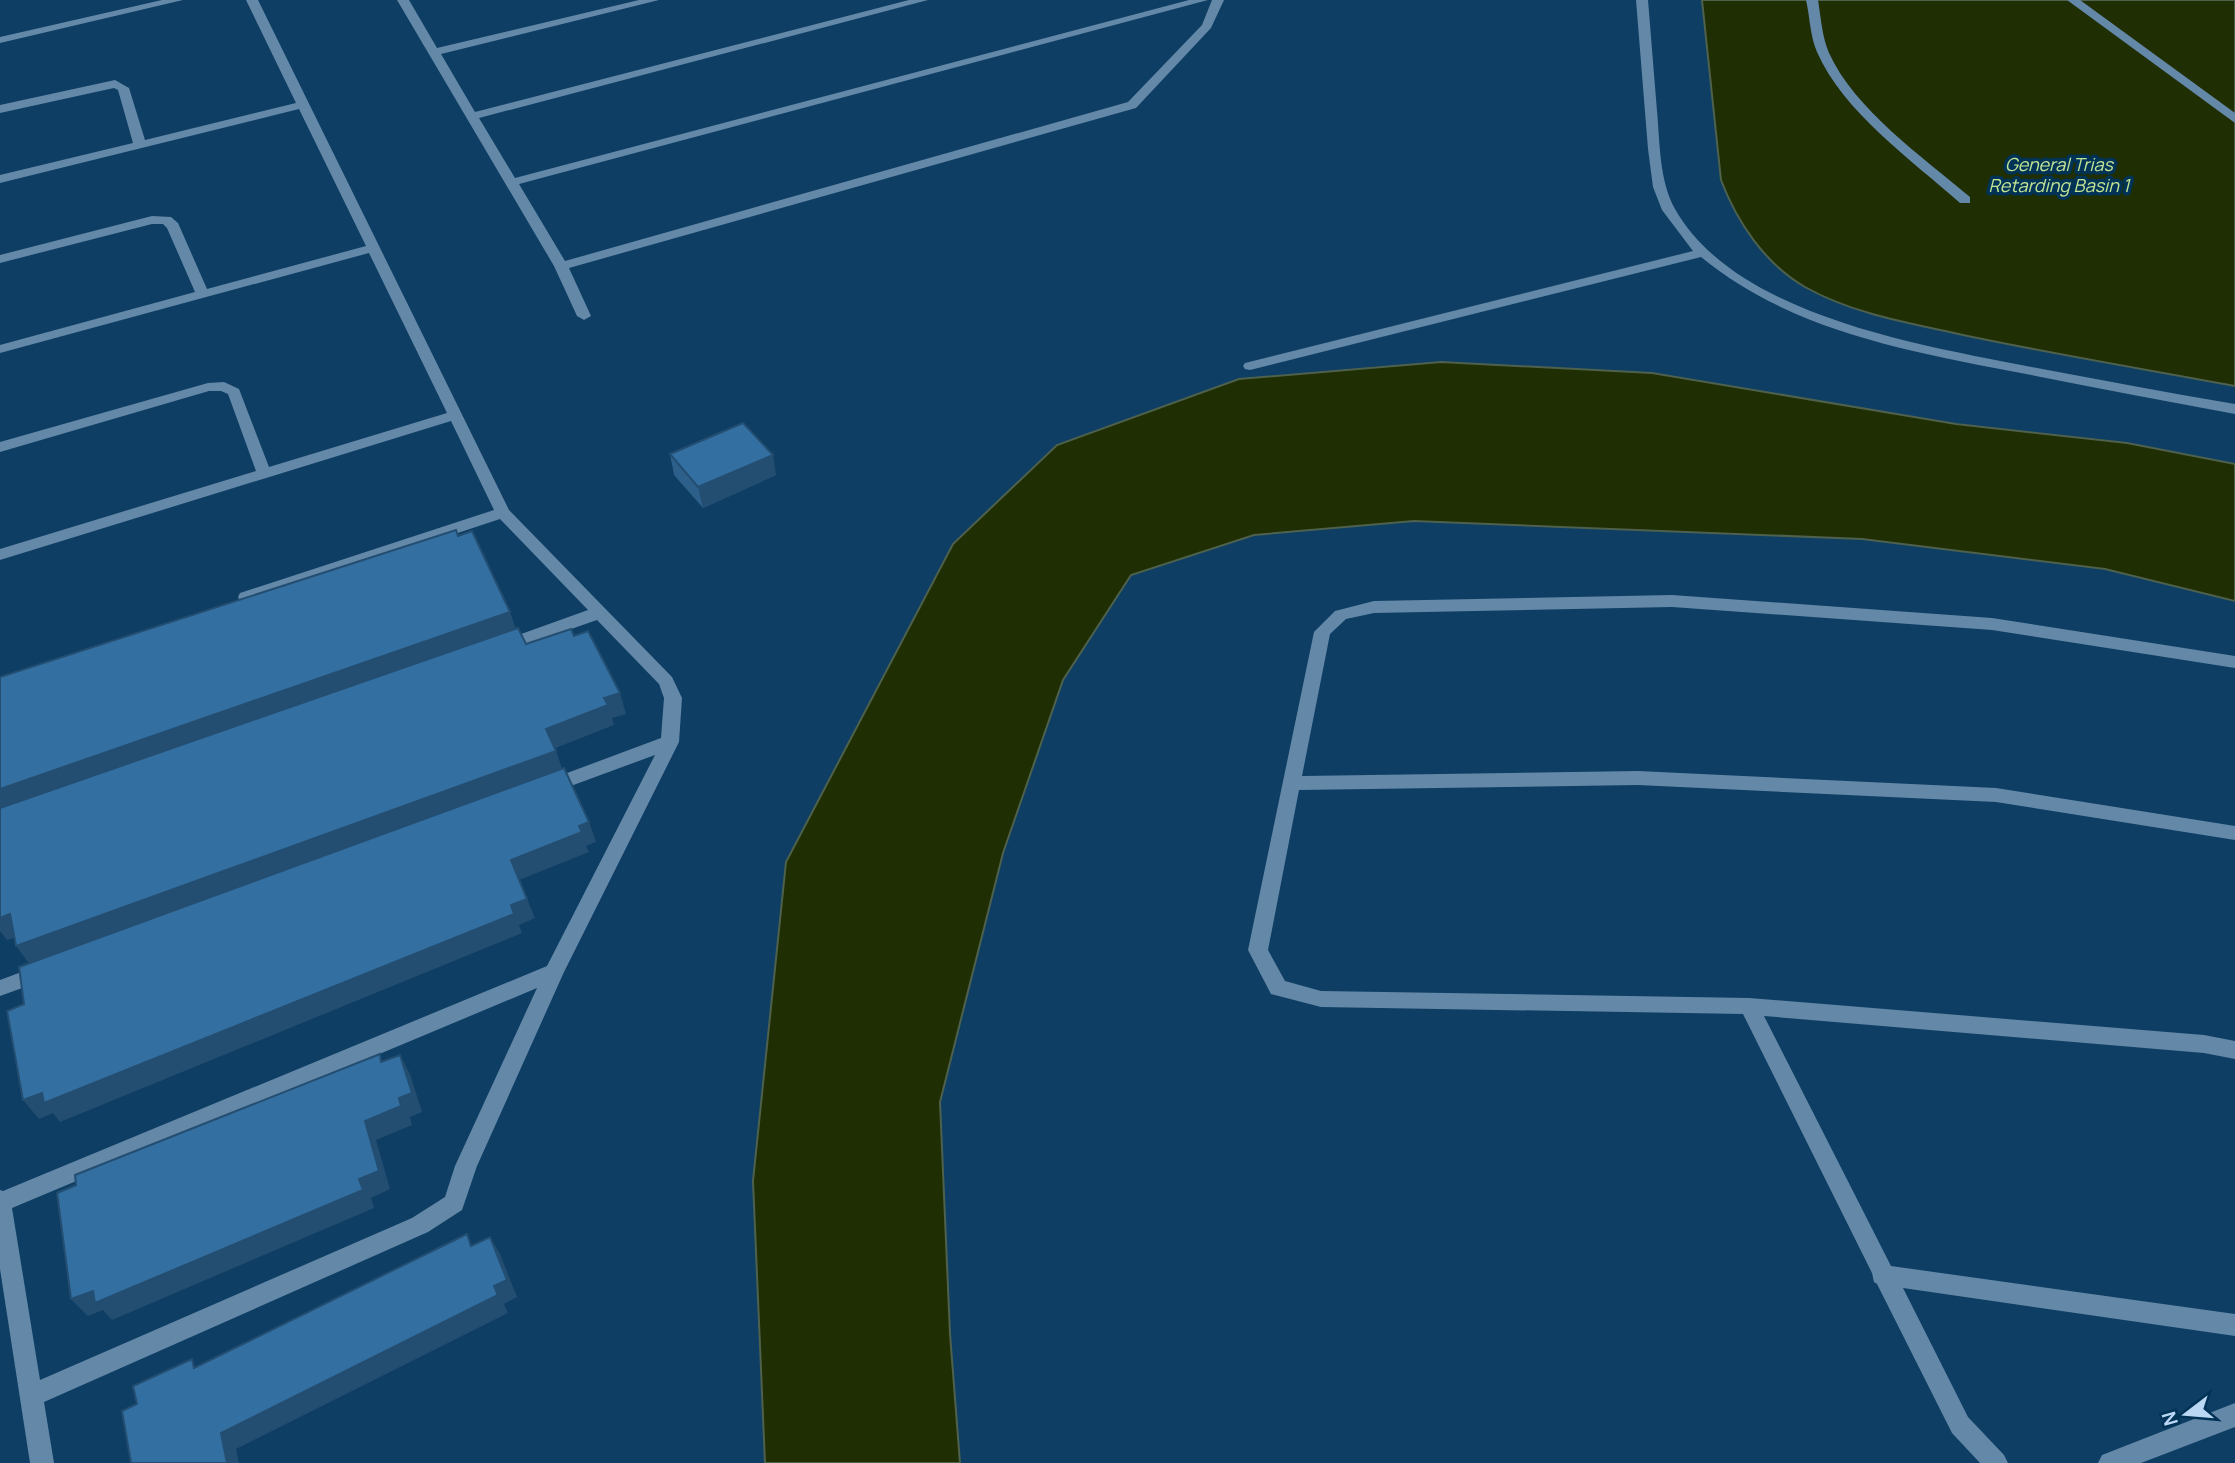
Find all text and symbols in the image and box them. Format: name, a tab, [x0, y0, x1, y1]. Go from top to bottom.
water label: General Trias Retarding Basin 1	[1988, 152, 2132, 197]
north arrow	[2151, 1379, 2221, 1449]
text: N	[2155, 1409, 2184, 1429]

